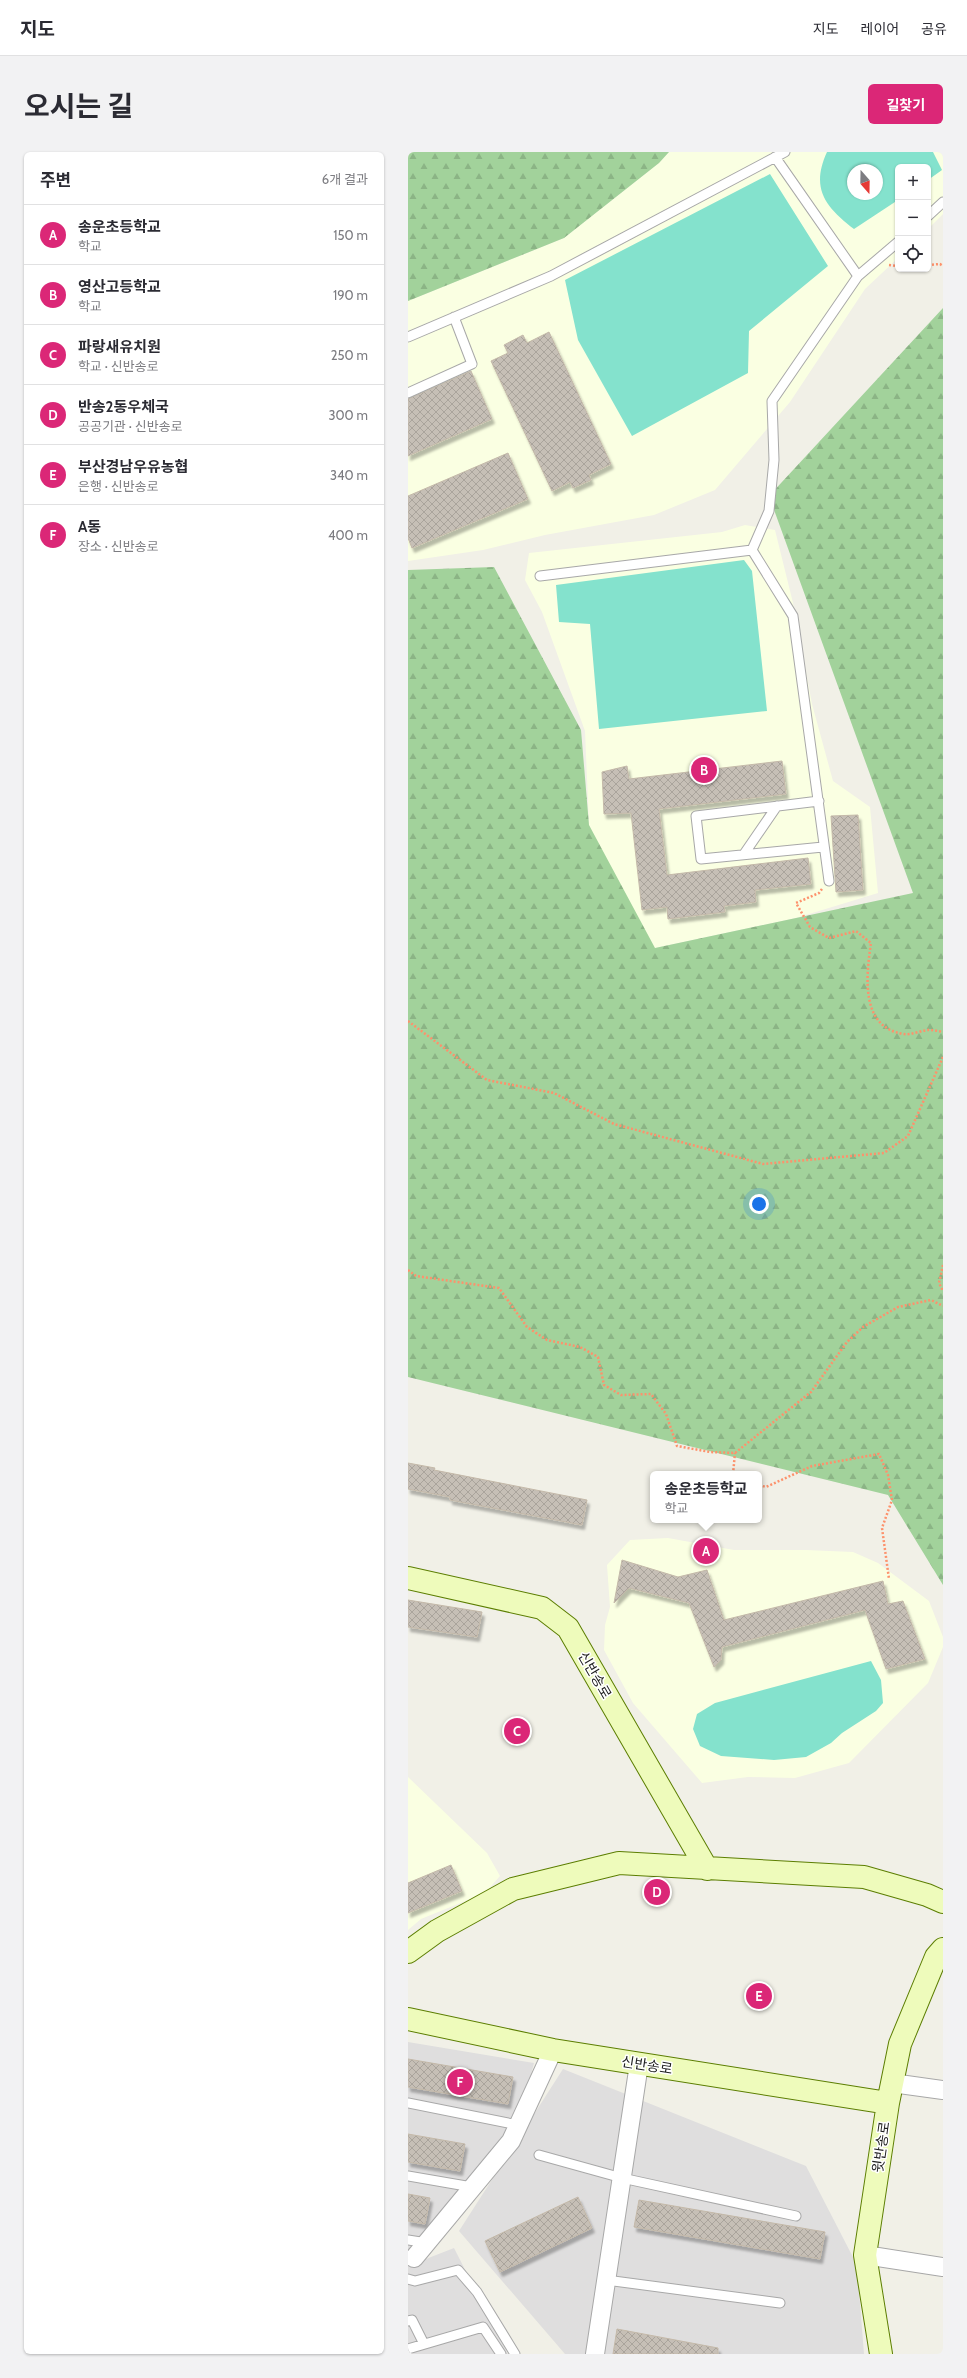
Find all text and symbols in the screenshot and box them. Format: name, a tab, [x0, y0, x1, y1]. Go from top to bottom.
text: 지도	[20, 18, 55, 41]
text: 지도	[813, 20, 839, 38]
text: 레이어	[861, 20, 899, 38]
text: 공유	[921, 20, 947, 38]
button: 길찾기	[868, 84, 943, 124]
text: 오시는 길	[24, 89, 133, 123]
north arrow	[847, 164, 883, 200]
map controls	[895, 164, 931, 272]
button: +	[895, 164, 931, 200]
text: 주변	[40, 170, 71, 190]
text: 6개 결과	[322, 171, 368, 187]
button: −	[895, 200, 931, 236]
text: 송운초등학교	[78, 218, 161, 236]
text: A	[49, 227, 57, 243]
text: 150 m	[333, 227, 368, 243]
button: locate	[895, 236, 931, 272]
text: 학교	[78, 238, 102, 254]
text: 영산고등학교	[78, 278, 161, 296]
text: B	[49, 287, 57, 303]
text: 190 m	[333, 287, 368, 303]
text: 학교	[78, 298, 102, 314]
text: 파랑새유치원	[78, 338, 161, 356]
text: C	[49, 347, 57, 363]
text: 250 m	[331, 347, 368, 363]
text: 학교 · 신반송로	[78, 358, 159, 374]
text: 반송2동우체국	[78, 398, 169, 416]
text: D	[48, 407, 58, 423]
text: 300 m	[328, 407, 368, 423]
text: 공공기관 · 신반송로	[78, 418, 183, 434]
text: 부산경남우유농협	[78, 458, 188, 476]
text: E	[49, 467, 57, 483]
text: 340 m	[330, 467, 368, 483]
text: 은행 · 신반송로	[78, 478, 159, 494]
text: A동	[78, 518, 101, 536]
text: F	[50, 527, 56, 543]
text: 400 m	[328, 527, 368, 543]
text: 장소 · 신반송로	[78, 538, 159, 554]
pin: B	[691, 755, 717, 785]
your location	[749, 1194, 769, 1214]
popup	[650, 1471, 762, 1523]
text: 송운초등학교	[665, 1480, 747, 1498]
text: 학교	[665, 1500, 689, 1516]
pin: A	[693, 1536, 719, 1566]
street label: 신반송로	[574, 1648, 616, 1702]
pin: C	[504, 1716, 530, 1746]
pin: D	[644, 1877, 670, 1907]
pin: E	[746, 1981, 772, 2011]
street label: 신반송로	[620, 2052, 674, 2078]
pin: F	[447, 2067, 473, 2097]
street label: 윗반송로	[869, 2120, 894, 2174]

